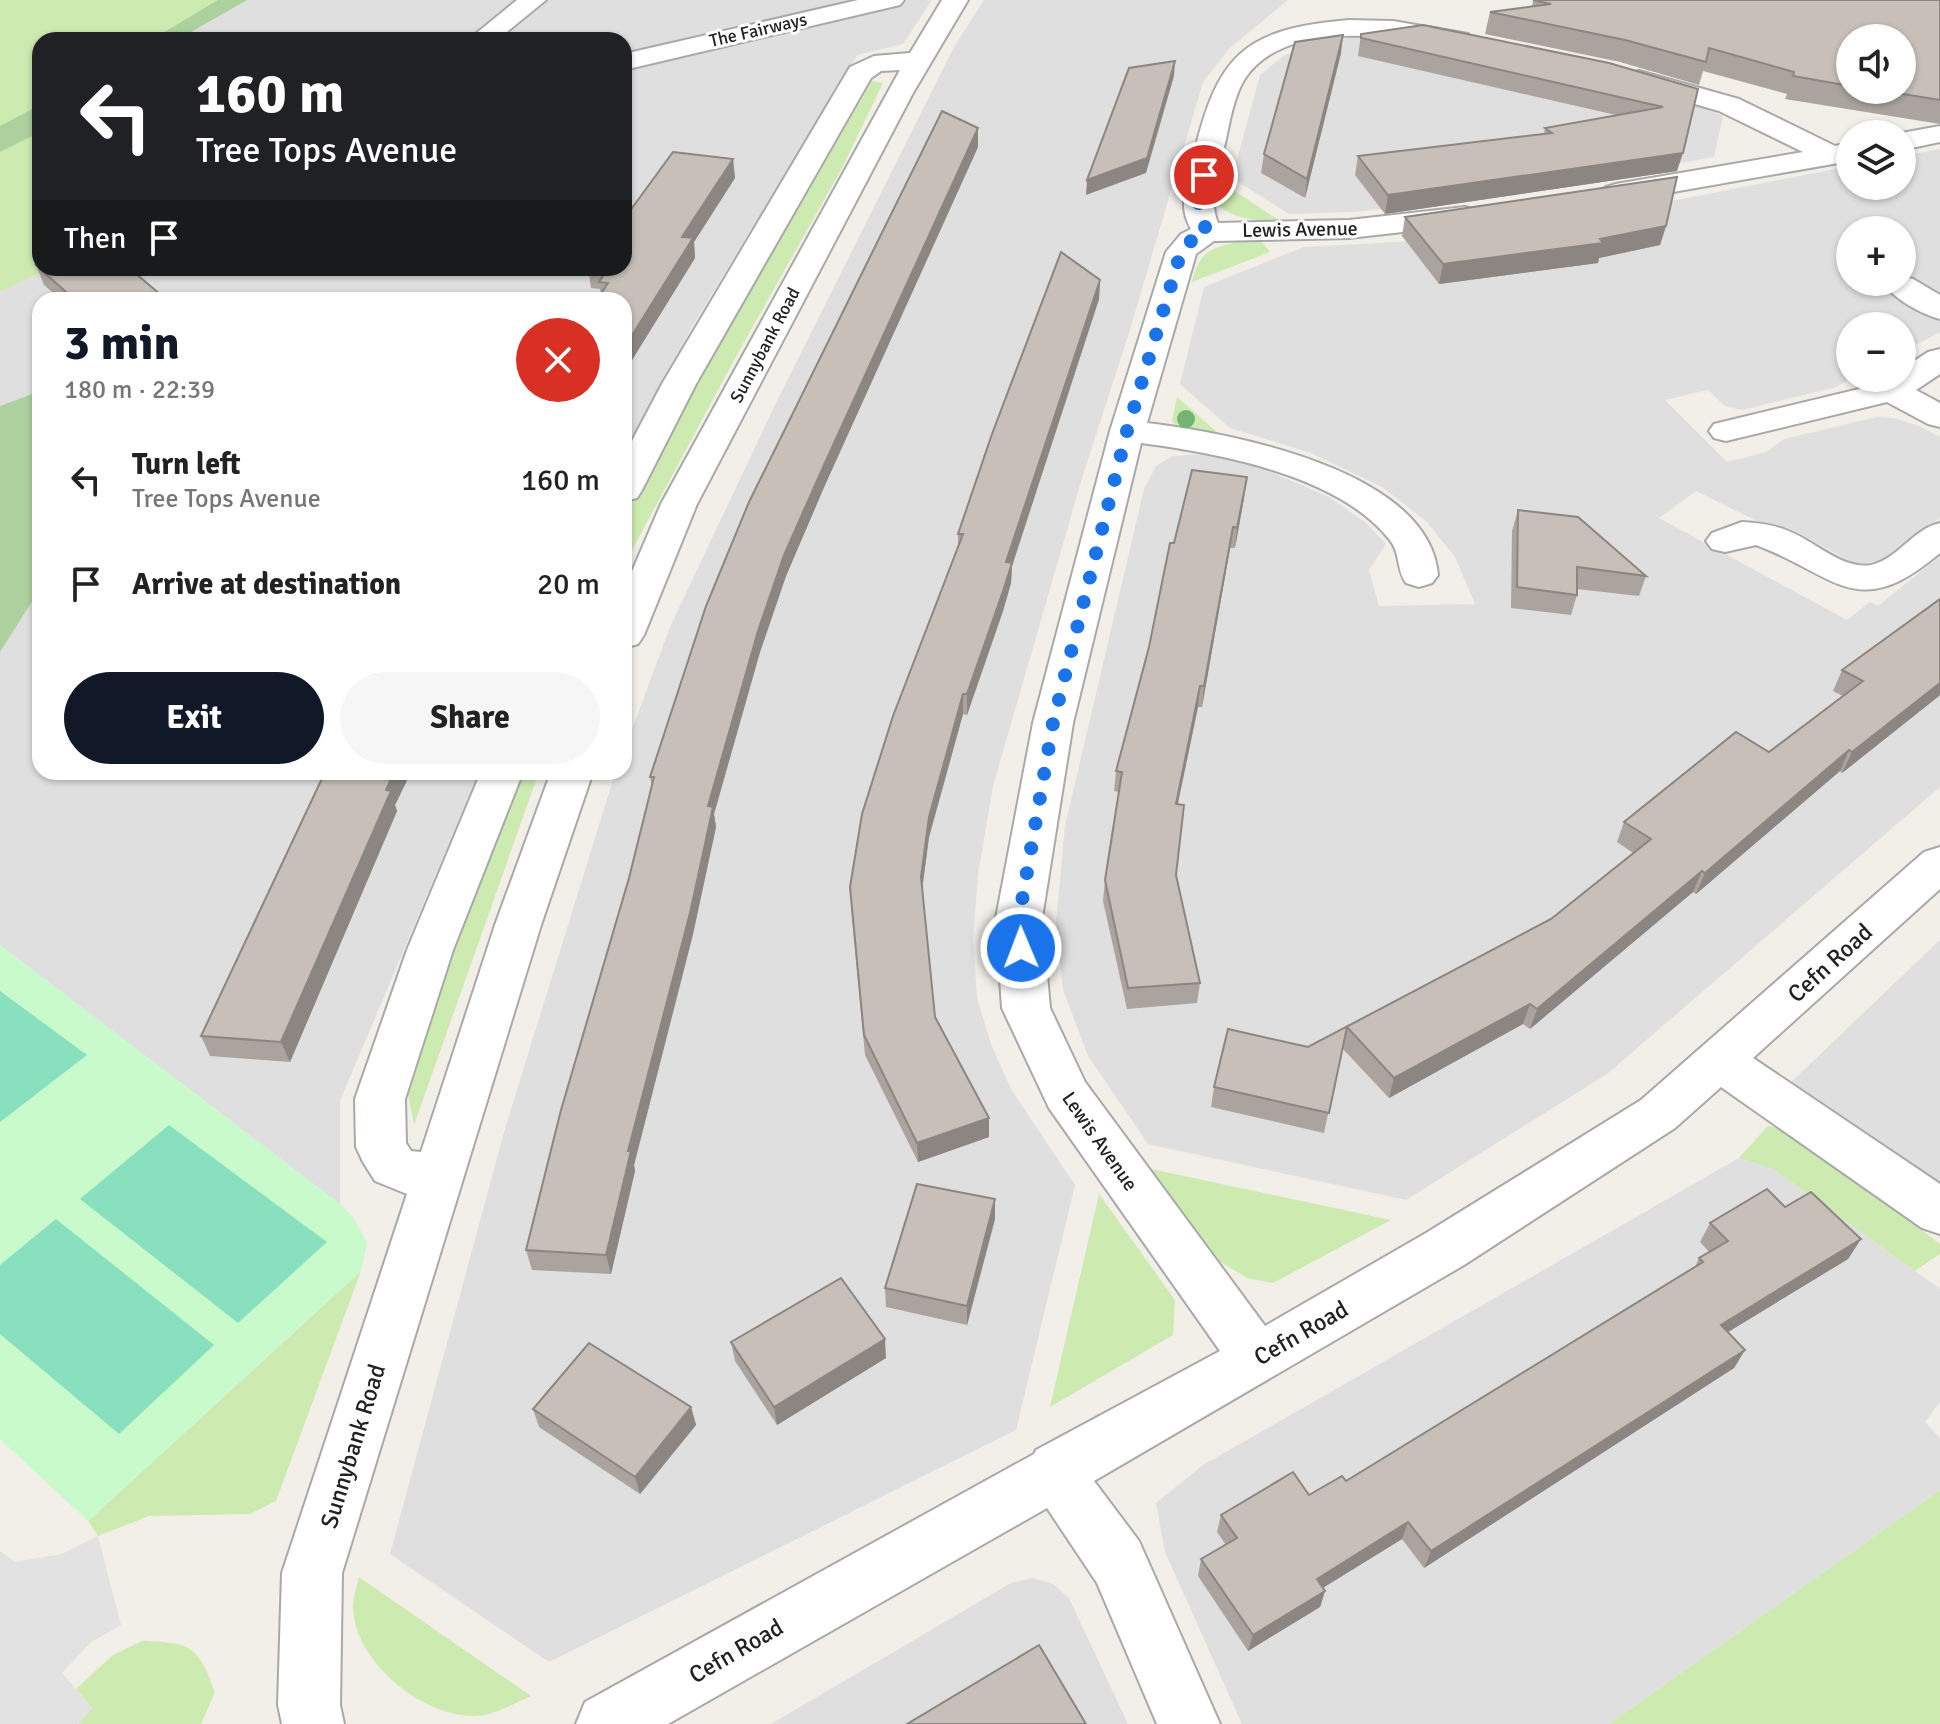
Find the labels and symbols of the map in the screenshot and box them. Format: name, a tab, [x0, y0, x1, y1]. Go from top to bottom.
street label: The Fairways	[707, 8, 809, 52]
pin	[1170, 141, 1238, 209]
street label: Lewis Avenue	[1242, 216, 1358, 243]
street label: Sunnybank Road	[725, 284, 805, 406]
position arrow	[979, 906, 1063, 990]
street label: Cefn Road	[1781, 917, 1879, 1009]
street label: Lewis Avenue	[1056, 1087, 1143, 1196]
street label: Cefn Road	[1248, 1294, 1354, 1372]
street label: Sunnybank Road	[314, 1360, 392, 1532]
street label: Cefn Road	[683, 1612, 789, 1690]

